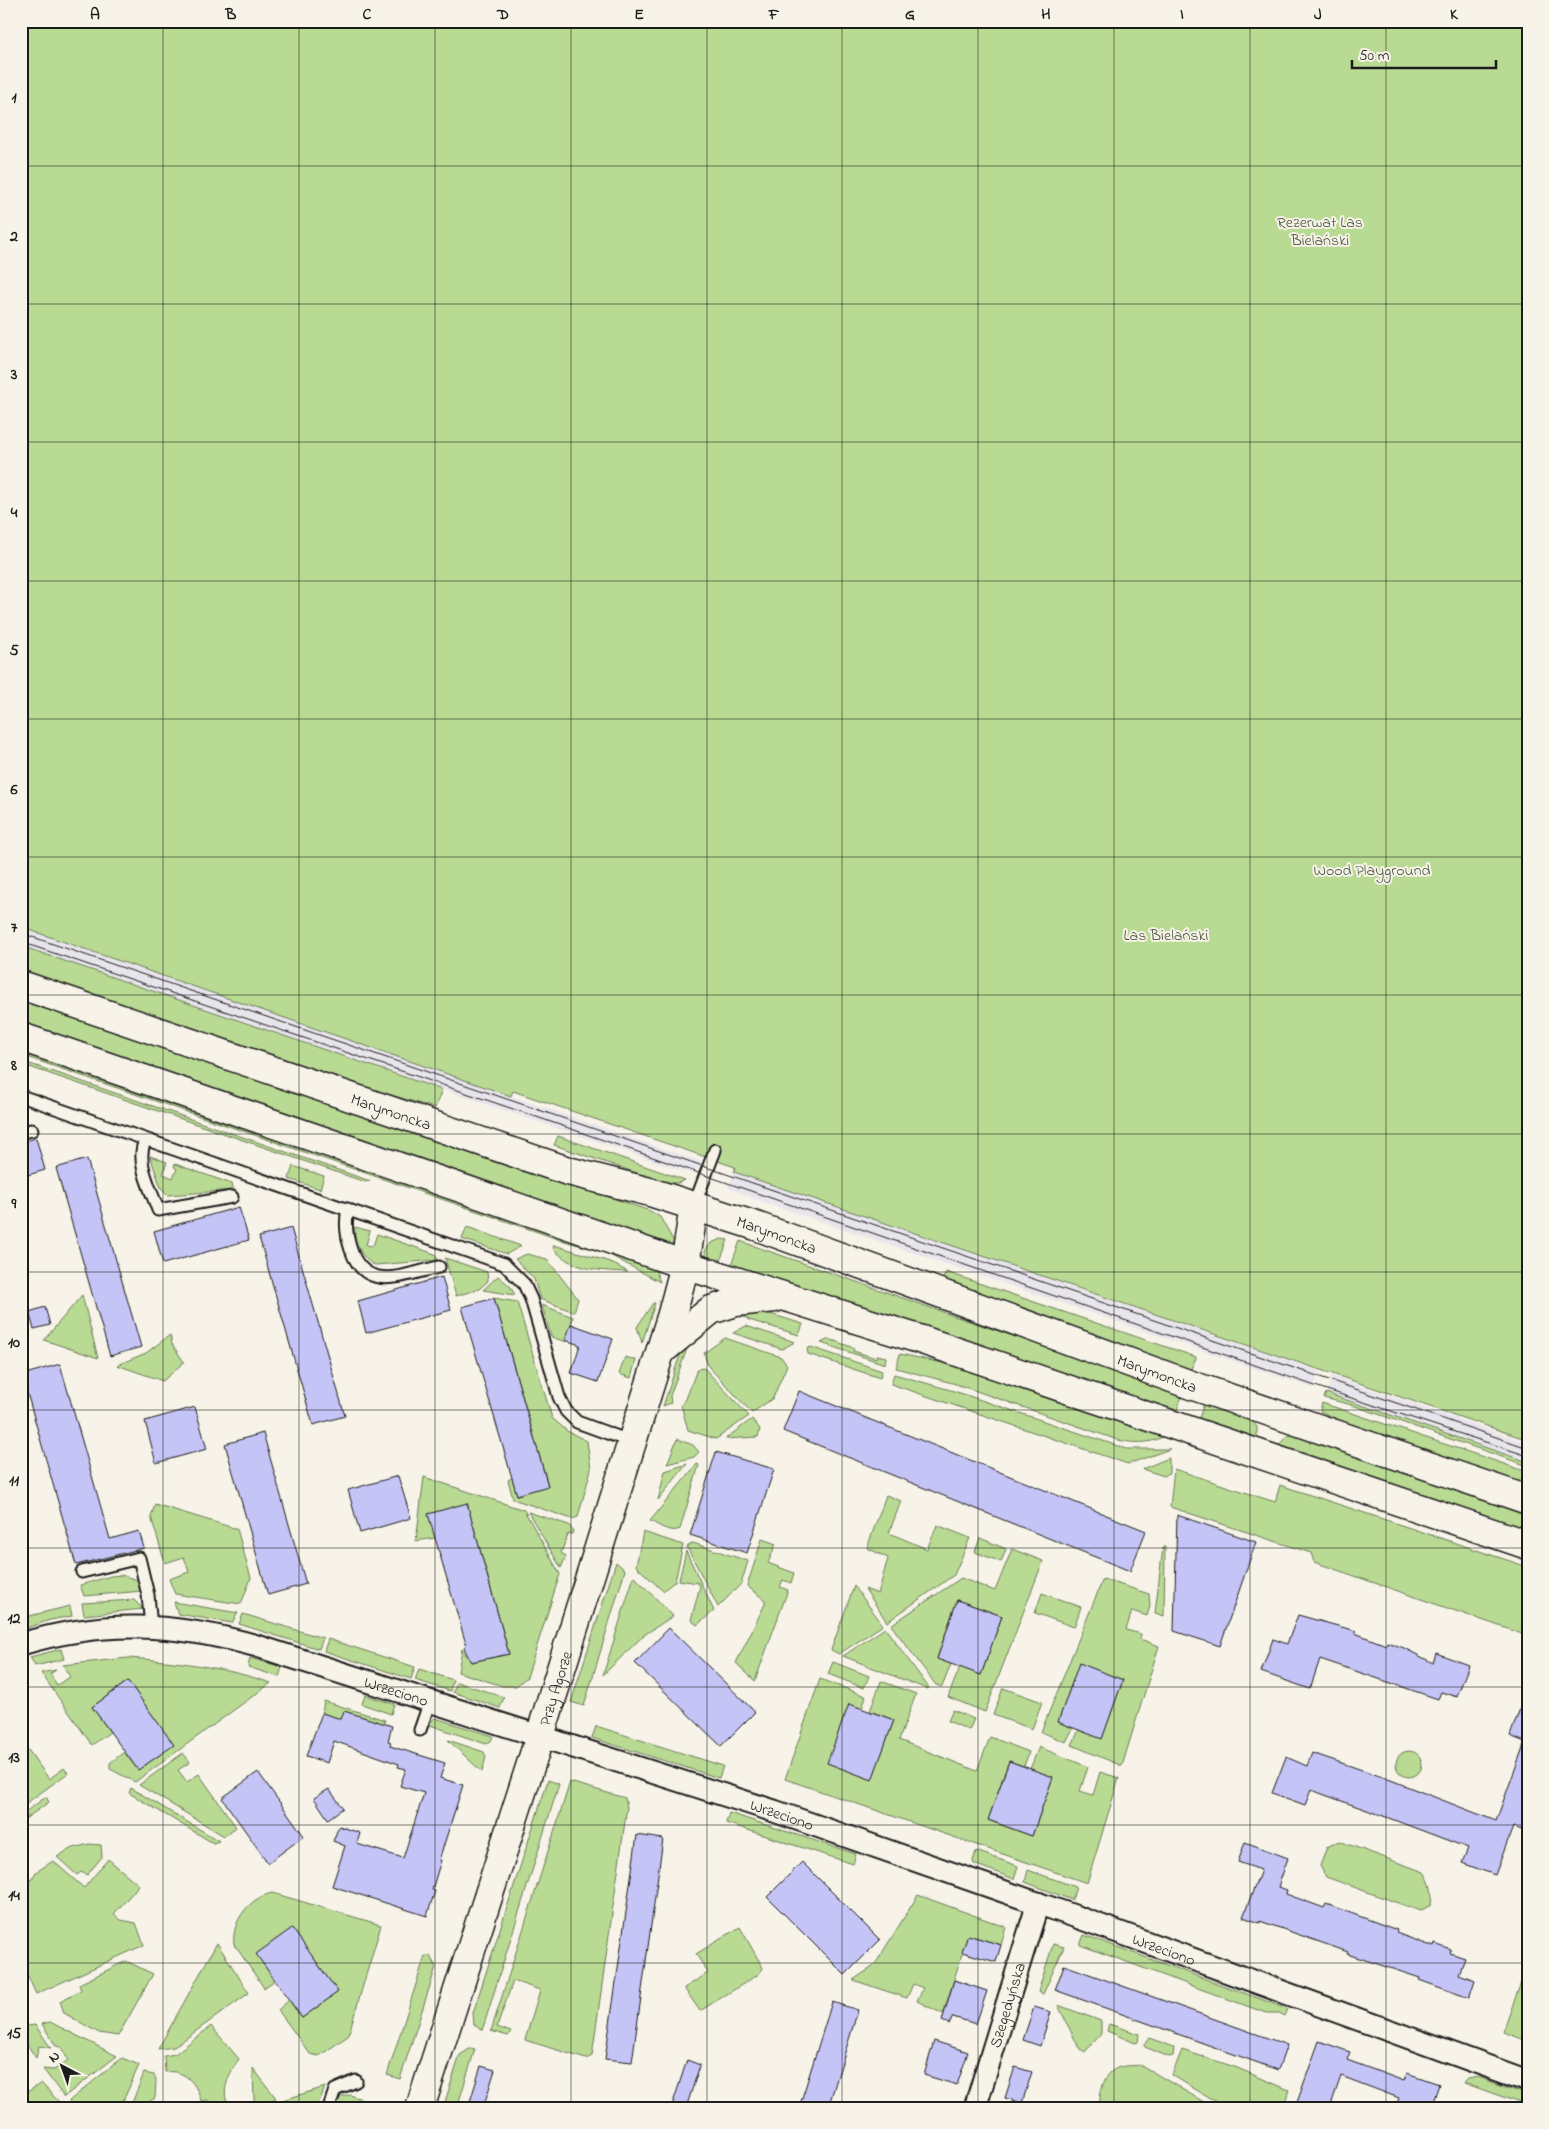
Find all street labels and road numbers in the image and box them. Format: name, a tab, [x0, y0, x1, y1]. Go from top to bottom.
street label: Marymoncka	[347, 1088, 434, 1138]
street label: Marymoncka	[733, 1211, 820, 1261]
street label: Marymoncka	[1113, 1349, 1200, 1400]
street label: Przy Agorze	[534, 1648, 580, 1729]
street label: Wrzeciono	[361, 1671, 431, 1714]
street label: Wrzeciono	[747, 1794, 817, 1838]
street label: Wrzeciono	[1128, 1928, 1199, 1973]
street label: Szegedyńska	[984, 1960, 1033, 2051]

